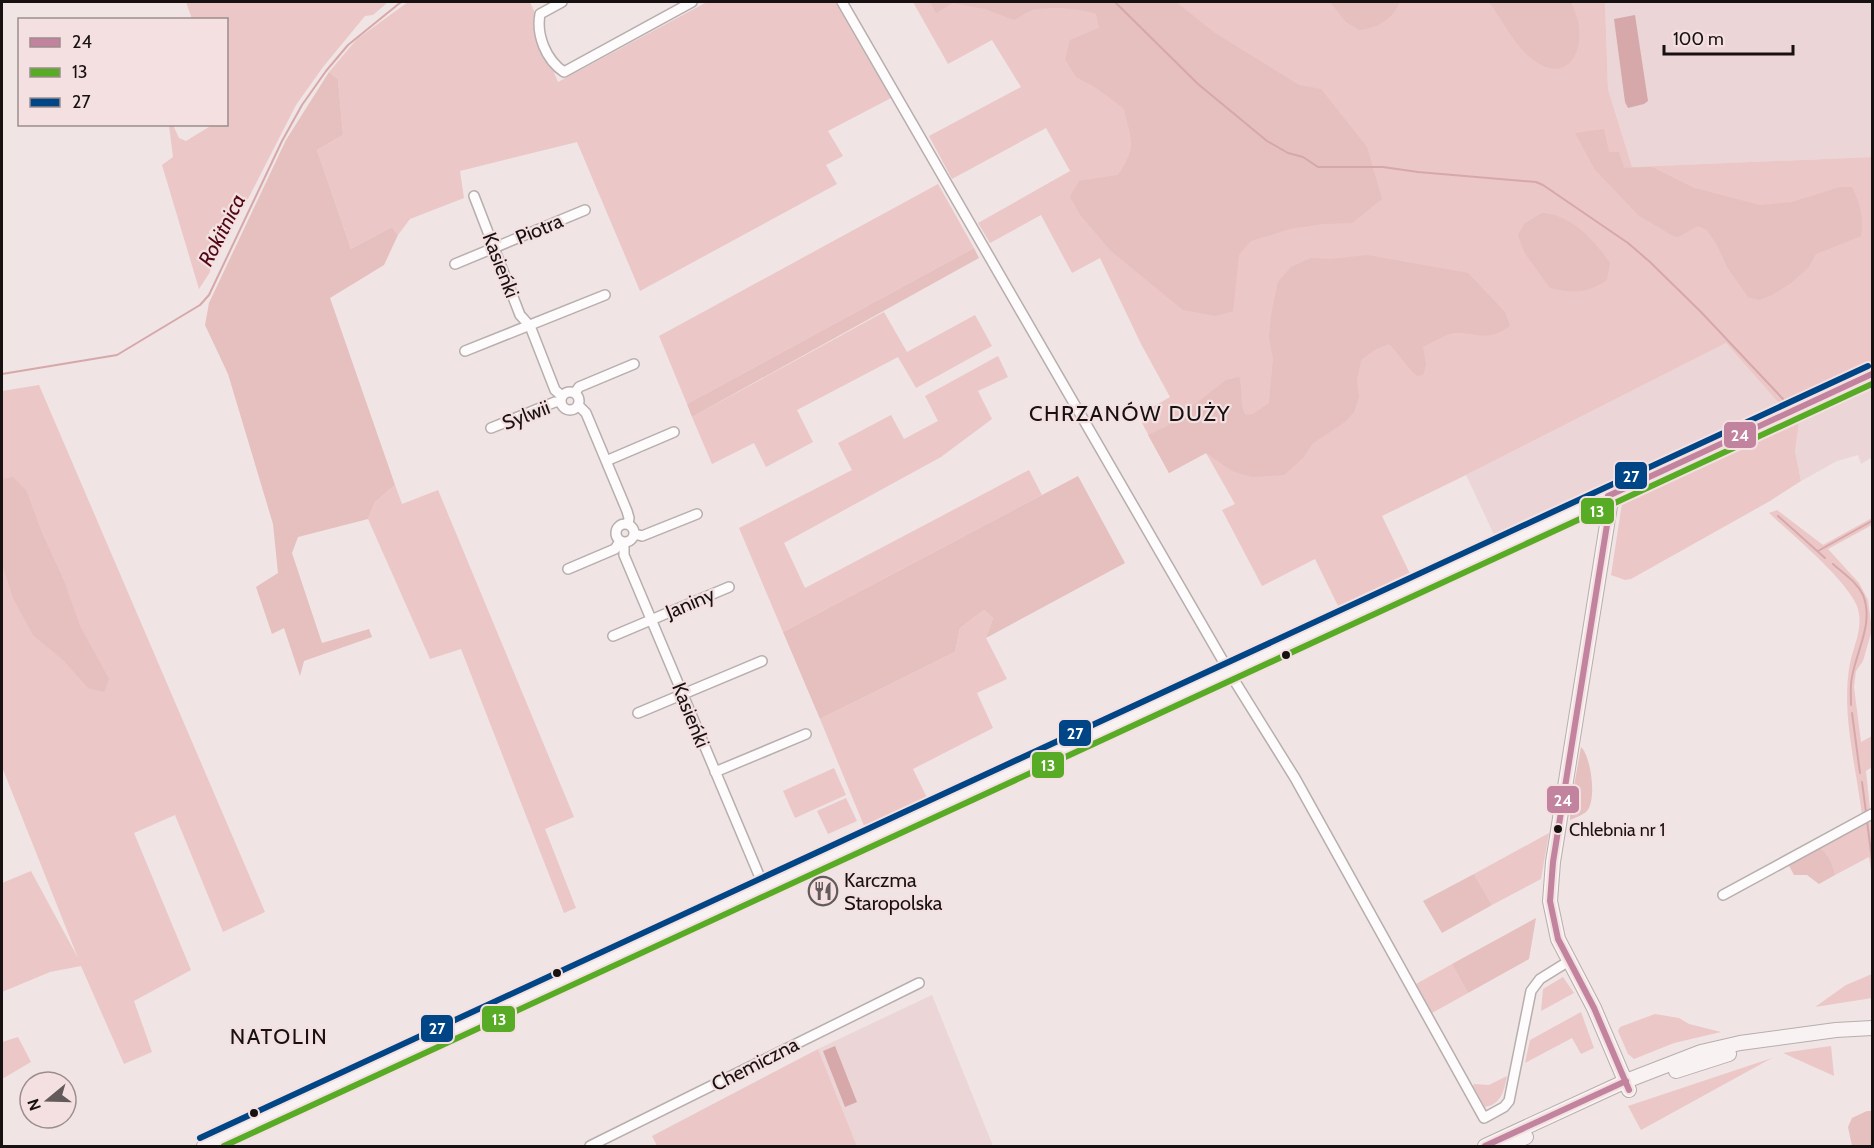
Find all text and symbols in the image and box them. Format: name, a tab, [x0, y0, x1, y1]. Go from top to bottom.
legend	[18, 18, 228, 126]
scale bar	[1664, 18, 1793, 56]
text: 100 m	[1673, 28, 1724, 50]
text: 24	[72, 31, 92, 53]
text: 13	[72, 61, 88, 83]
text: 27	[72, 91, 91, 113]
water label: Rokitnica	[193, 190, 250, 270]
street label: Piotra	[512, 208, 567, 250]
street label: Kasieńki	[478, 229, 524, 301]
street label: Sylwii	[499, 395, 553, 435]
district label: CHRZANÓW DUŻY	[1029, 400, 1231, 427]
line badge: 24	[1723, 421, 1757, 449]
text: 24	[1731, 426, 1749, 445]
line badge: 27	[1614, 461, 1648, 490]
text: 27	[1623, 467, 1640, 486]
line badge: 13	[1580, 497, 1615, 525]
text: 13	[1590, 502, 1604, 521]
street label: Janiny	[661, 582, 718, 624]
unlabelled marker	[1280, 649, 1292, 661]
street label: Kasieńki	[667, 679, 715, 751]
line badge: 27	[1058, 719, 1092, 747]
text: 27	[1067, 724, 1084, 743]
line badge: 13	[1031, 751, 1065, 779]
text: 13	[1041, 756, 1055, 775]
line badge: 24	[1546, 785, 1580, 814]
text: 24	[1554, 791, 1572, 810]
place label: Chlebnia nr 1	[1569, 819, 1665, 841]
marker: Chlebnia nr 1	[1552, 823, 1564, 835]
place label: Karczma Staropolska	[844, 868, 943, 915]
restaurant icon: Karczma Staropolska	[807, 875, 839, 907]
unlabelled marker	[551, 967, 563, 979]
line badge: 13	[481, 1005, 516, 1033]
text: 13	[492, 1010, 506, 1029]
line badge: 27	[420, 1014, 454, 1043]
text: 27	[429, 1019, 446, 1038]
district label: NATOLIN	[230, 1023, 328, 1050]
street label: Chemiczna	[707, 1032, 803, 1096]
north arrow	[18, 1070, 78, 1130]
text: N	[23, 1096, 45, 1113]
unlabelled marker	[248, 1107, 260, 1119]

